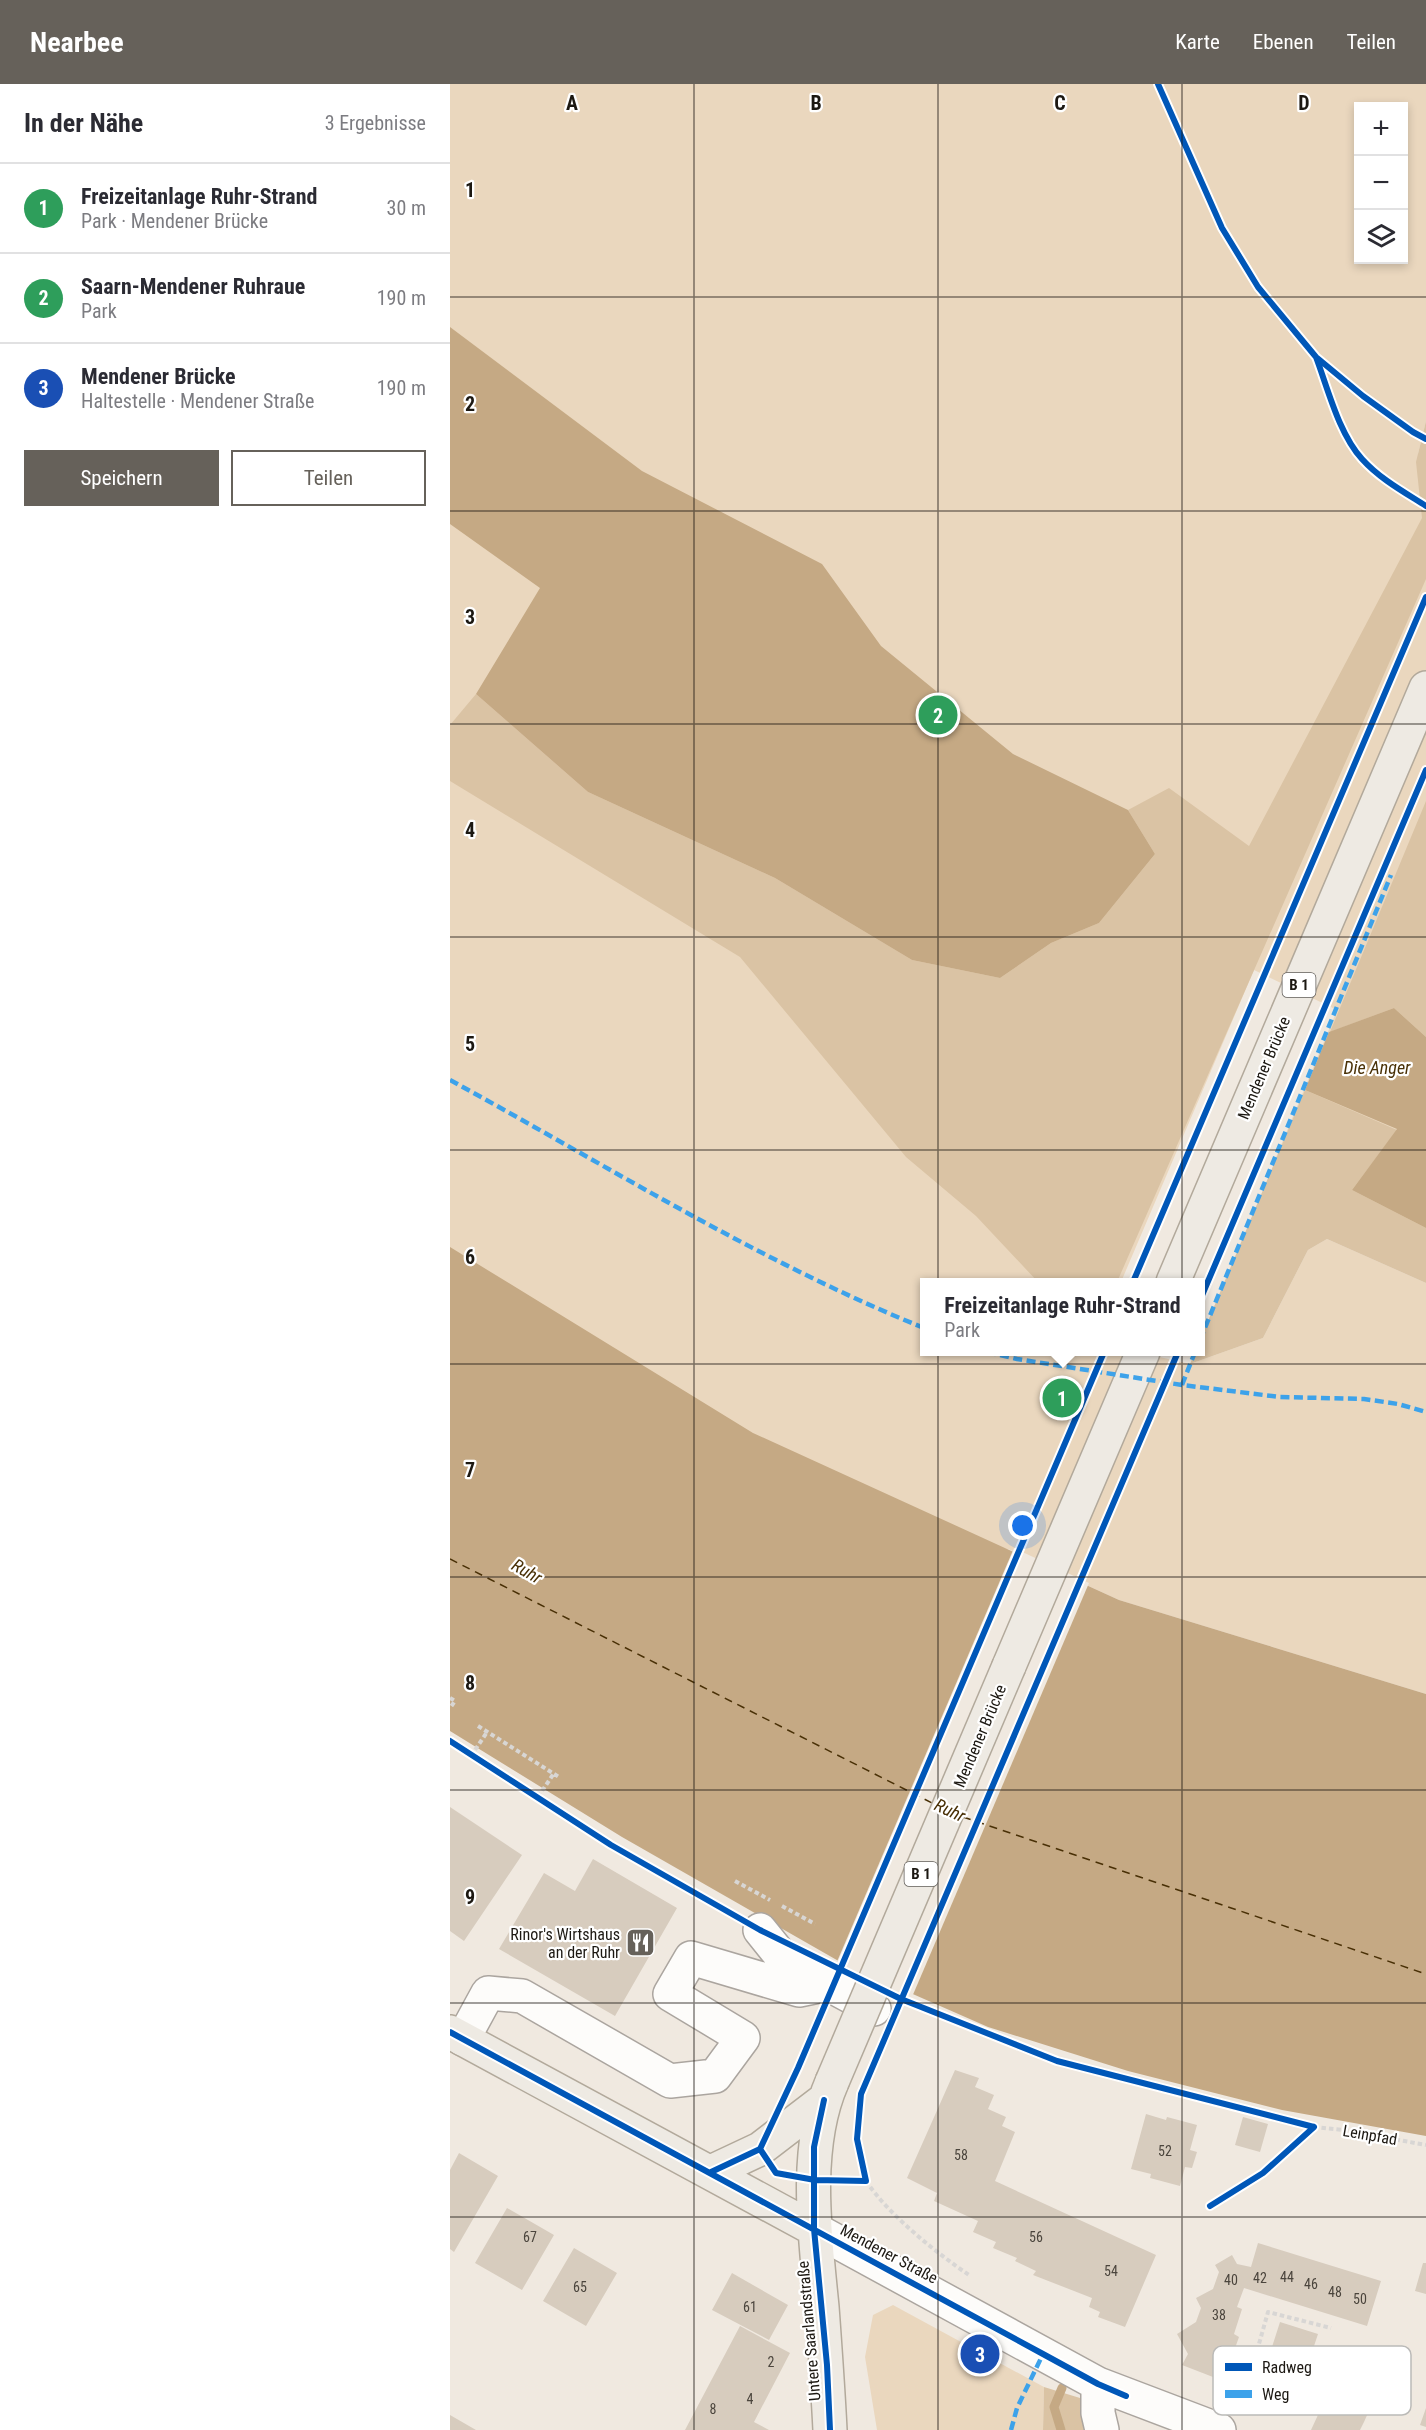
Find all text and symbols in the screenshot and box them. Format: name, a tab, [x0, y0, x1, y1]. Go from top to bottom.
text: Nearbee	[30, 26, 124, 59]
text: Karte	[1175, 30, 1220, 54]
text: Ebenen	[1253, 30, 1314, 54]
text: Teilen	[1347, 30, 1396, 54]
text: A	[566, 91, 578, 115]
text: B	[810, 91, 822, 115]
text: C	[1054, 91, 1066, 115]
text: D	[1298, 91, 1310, 115]
map controls	[1354, 102, 1408, 264]
button: +	[1354, 102, 1408, 156]
text: In der Nähe	[24, 108, 143, 138]
text: 3 Ergebnisse	[325, 111, 426, 135]
button: −	[1354, 156, 1408, 210]
text: 1	[465, 178, 475, 202]
text: Freizeitanlage Ruhr-Strand	[81, 184, 317, 209]
text: 1	[38, 196, 49, 220]
text: 30 m	[387, 196, 426, 220]
text: Park · Mendener Brücke	[81, 209, 268, 233]
button: layers	[1354, 210, 1408, 264]
text: Saarn-Mendener Ruhraue	[81, 274, 305, 299]
text: 2	[38, 286, 49, 310]
text: 190 m	[377, 286, 426, 310]
text: Park	[81, 299, 117, 323]
text: Mendener Brücke	[81, 364, 236, 389]
text: 3	[38, 376, 49, 400]
text: 190 m	[377, 376, 426, 400]
text: Haltestelle · Mendener Straße	[81, 389, 315, 413]
text: 2	[465, 392, 475, 416]
button: Speichern	[24, 450, 219, 506]
button: Teilen	[231, 450, 426, 506]
text: 3	[465, 605, 475, 629]
pin: 2	[918, 692, 958, 738]
text: 4	[465, 818, 475, 842]
road number: B 1	[1282, 973, 1316, 997]
street label: Mendener Brücke	[1234, 1014, 1294, 1122]
text: 5	[465, 1032, 475, 1056]
water label: Die Anger	[1344, 1057, 1411, 1078]
text: 6	[465, 1245, 475, 1269]
popup	[920, 1278, 1205, 1356]
text: Freizeitanlage Ruhr-Strand	[944, 1293, 1181, 1318]
text: Park	[944, 1318, 980, 1342]
pin: 1	[1042, 1376, 1082, 1420]
text: 7	[465, 1458, 475, 1482]
your location	[1008, 1511, 1037, 1540]
water label: Ruhr	[508, 1554, 546, 1588]
text: 8	[465, 1671, 475, 1695]
street label: Mendener Brücke	[950, 1682, 1010, 1790]
water label: Ruhr	[931, 1794, 969, 1826]
road number: B 1	[904, 1862, 938, 1886]
text: 9	[465, 1885, 475, 1909]
place label: Rinor's Wirtshaus an der Ruhr	[510, 1925, 620, 1962]
restaurant icon: Rinor's Wirtshaus an der Ruhr	[625, 1927, 657, 1959]
street label: Leinpfad	[1341, 2121, 1399, 2149]
house number: 52	[1158, 2143, 1172, 2159]
house number: 58	[954, 2147, 968, 2163]
street label: Mendener Straße	[837, 2220, 941, 2288]
house number: 67	[523, 2229, 537, 2245]
house number: 56	[1029, 2229, 1043, 2245]
street label: Untere Saarlandstraße	[793, 2260, 825, 2402]
house number: 54	[1104, 2263, 1118, 2279]
house number: 44	[1280, 2269, 1294, 2285]
house number: 42	[1253, 2270, 1267, 2286]
house number: 40	[1224, 2272, 1238, 2288]
house number: 46	[1304, 2276, 1318, 2292]
house number: 65	[573, 2279, 587, 2295]
house number: 48	[1328, 2284, 1342, 2300]
house number: 50	[1353, 2291, 1367, 2307]
house number: 61	[743, 2299, 757, 2315]
house number: 38	[1212, 2307, 1226, 2323]
pin: 3	[960, 2332, 1000, 2376]
legend	[1213, 2346, 1411, 2415]
house number: 2	[768, 2354, 775, 2370]
text: Radweg	[1262, 2358, 1312, 2377]
text: Weg	[1262, 2385, 1289, 2404]
house number: 4	[747, 2391, 754, 2407]
house number: 8	[710, 2401, 717, 2417]

